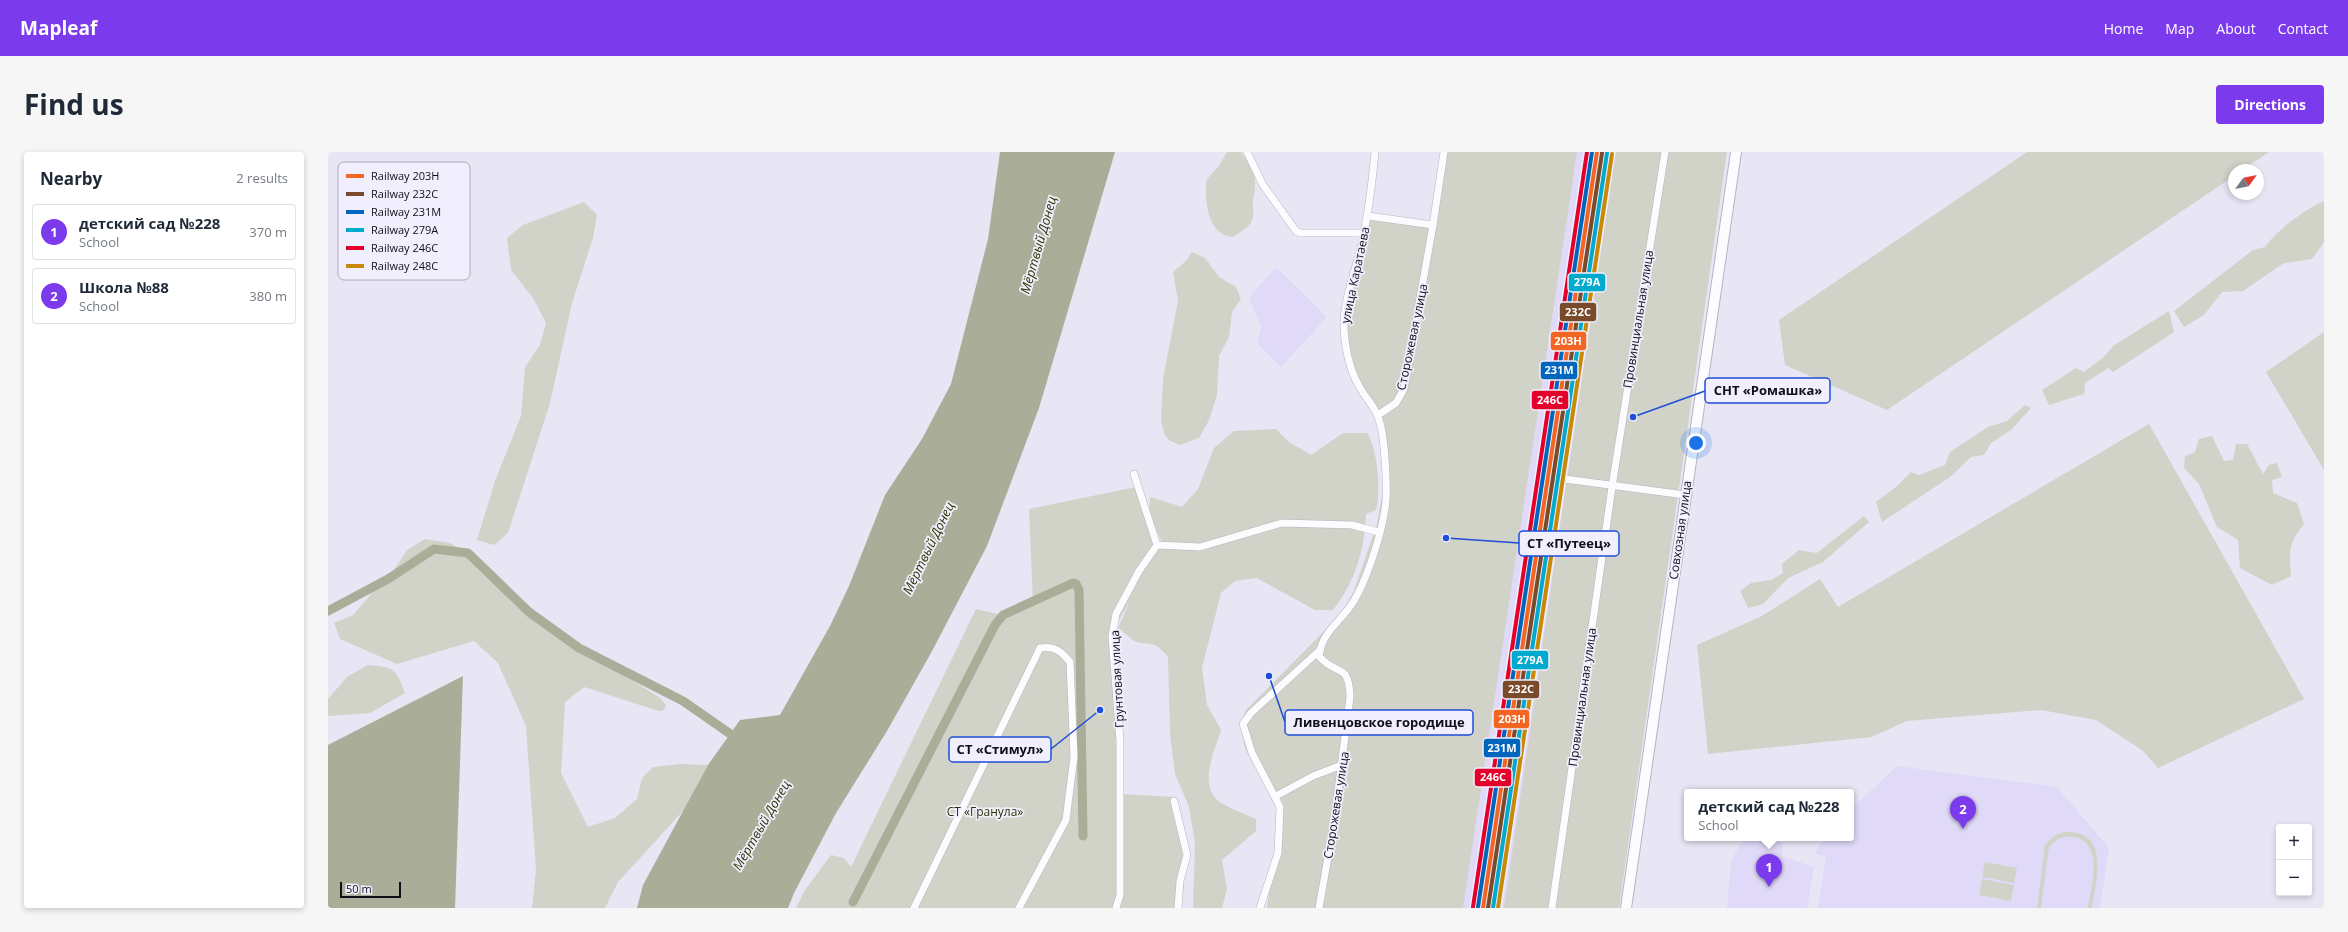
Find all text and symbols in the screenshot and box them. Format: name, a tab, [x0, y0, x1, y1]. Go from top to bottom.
text: Mapleaf	[20, 15, 97, 41]
text: Home	[2104, 19, 2143, 38]
text: Map	[2165, 19, 2194, 38]
text: About	[2216, 19, 2256, 38]
text: Contact	[2278, 19, 2328, 38]
text: Find us	[24, 85, 124, 123]
button: Directions	[2216, 85, 2324, 124]
legend	[338, 162, 470, 280]
north arrow	[2228, 164, 2264, 200]
text: Nearby	[40, 167, 102, 190]
text: Railway 203Н	[371, 168, 439, 183]
text: 2 results	[236, 169, 288, 187]
text: Railway 232C	[371, 186, 438, 201]
water label: Мёртвый Донец	[1015, 194, 1061, 296]
text: Railway 231М	[371, 204, 441, 219]
text: детский сад №228	[79, 213, 220, 233]
text: Railway 279А	[371, 222, 438, 237]
text: 1	[50, 223, 58, 241]
text: 370 m	[249, 223, 287, 241]
street label: улица Каратаева	[1336, 225, 1374, 325]
text: School	[79, 233, 119, 251]
text: Railway 246С	[371, 240, 438, 255]
street label: Провинциальная улица	[1619, 249, 1657, 389]
text: Railway 248С	[371, 258, 438, 273]
line badge: 279А	[1568, 273, 1606, 292]
text: 279А	[1574, 274, 1601, 289]
text: Школа №88	[79, 277, 169, 297]
street label: Сторожевая улица	[1392, 282, 1432, 392]
text: 2	[50, 287, 58, 305]
text: 380 m	[249, 287, 287, 305]
text: School	[79, 297, 119, 315]
line badge: 232C	[1559, 302, 1597, 322]
text: 232C	[1565, 304, 1591, 319]
line badge: 203Н	[1550, 331, 1587, 351]
text: 203Н	[1554, 333, 1582, 348]
line badge: 231М	[1540, 361, 1578, 380]
text: 231М	[1544, 362, 1574, 377]
callout: СНТ «Ромашка»	[1705, 378, 1830, 403]
text: СНТ «Ромашка»	[1714, 381, 1822, 399]
line badge: 246С	[1531, 390, 1569, 410]
text: 246С	[1537, 392, 1563, 407]
your location	[1686, 433, 1706, 453]
street label: Совхозная улица	[1665, 479, 1695, 581]
water label: Мёртвый Донец	[898, 498, 958, 597]
callout: СТ «Путеец»	[1519, 531, 1619, 556]
text: СТ «Путеец»	[1527, 534, 1611, 552]
street label: Провинциальная улица	[1564, 627, 1600, 767]
street label: Грунтовая улица	[1106, 630, 1128, 728]
line badge: 279А	[1511, 650, 1549, 670]
text: 279А	[1517, 652, 1544, 667]
line badge: 232C	[1502, 680, 1540, 699]
text: 232C	[1508, 681, 1534, 696]
line badge: 203Н	[1493, 709, 1530, 729]
callout: Ливенцовское городище	[1285, 710, 1473, 735]
text: 203Н	[1498, 711, 1526, 726]
text: Ливенцовское городище	[1293, 713, 1465, 731]
callout: СТ «Стимул»	[949, 737, 1051, 762]
line badge: 231М	[1483, 738, 1521, 758]
text: СТ «Стимул»	[957, 740, 1043, 758]
text: 231М	[1487, 740, 1517, 755]
street label: Сторожевая улица	[1319, 750, 1353, 860]
line badge: 246С	[1474, 768, 1512, 787]
text: 246С	[1480, 769, 1506, 784]
water label: Мёртвый Донец	[728, 777, 794, 873]
popup	[1684, 789, 1854, 841]
text: детский сад №228	[1698, 796, 1840, 816]
pin: 2	[1950, 796, 1976, 829]
park label: СТ «Гранула»	[947, 803, 1023, 820]
text: School	[1698, 816, 1739, 834]
map controls	[2276, 824, 2312, 896]
button: +	[2276, 824, 2312, 860]
pin: 1	[1756, 854, 1782, 887]
button: −	[2276, 860, 2312, 896]
scale bar	[340, 880, 401, 899]
text: 50 m	[346, 881, 372, 896]

